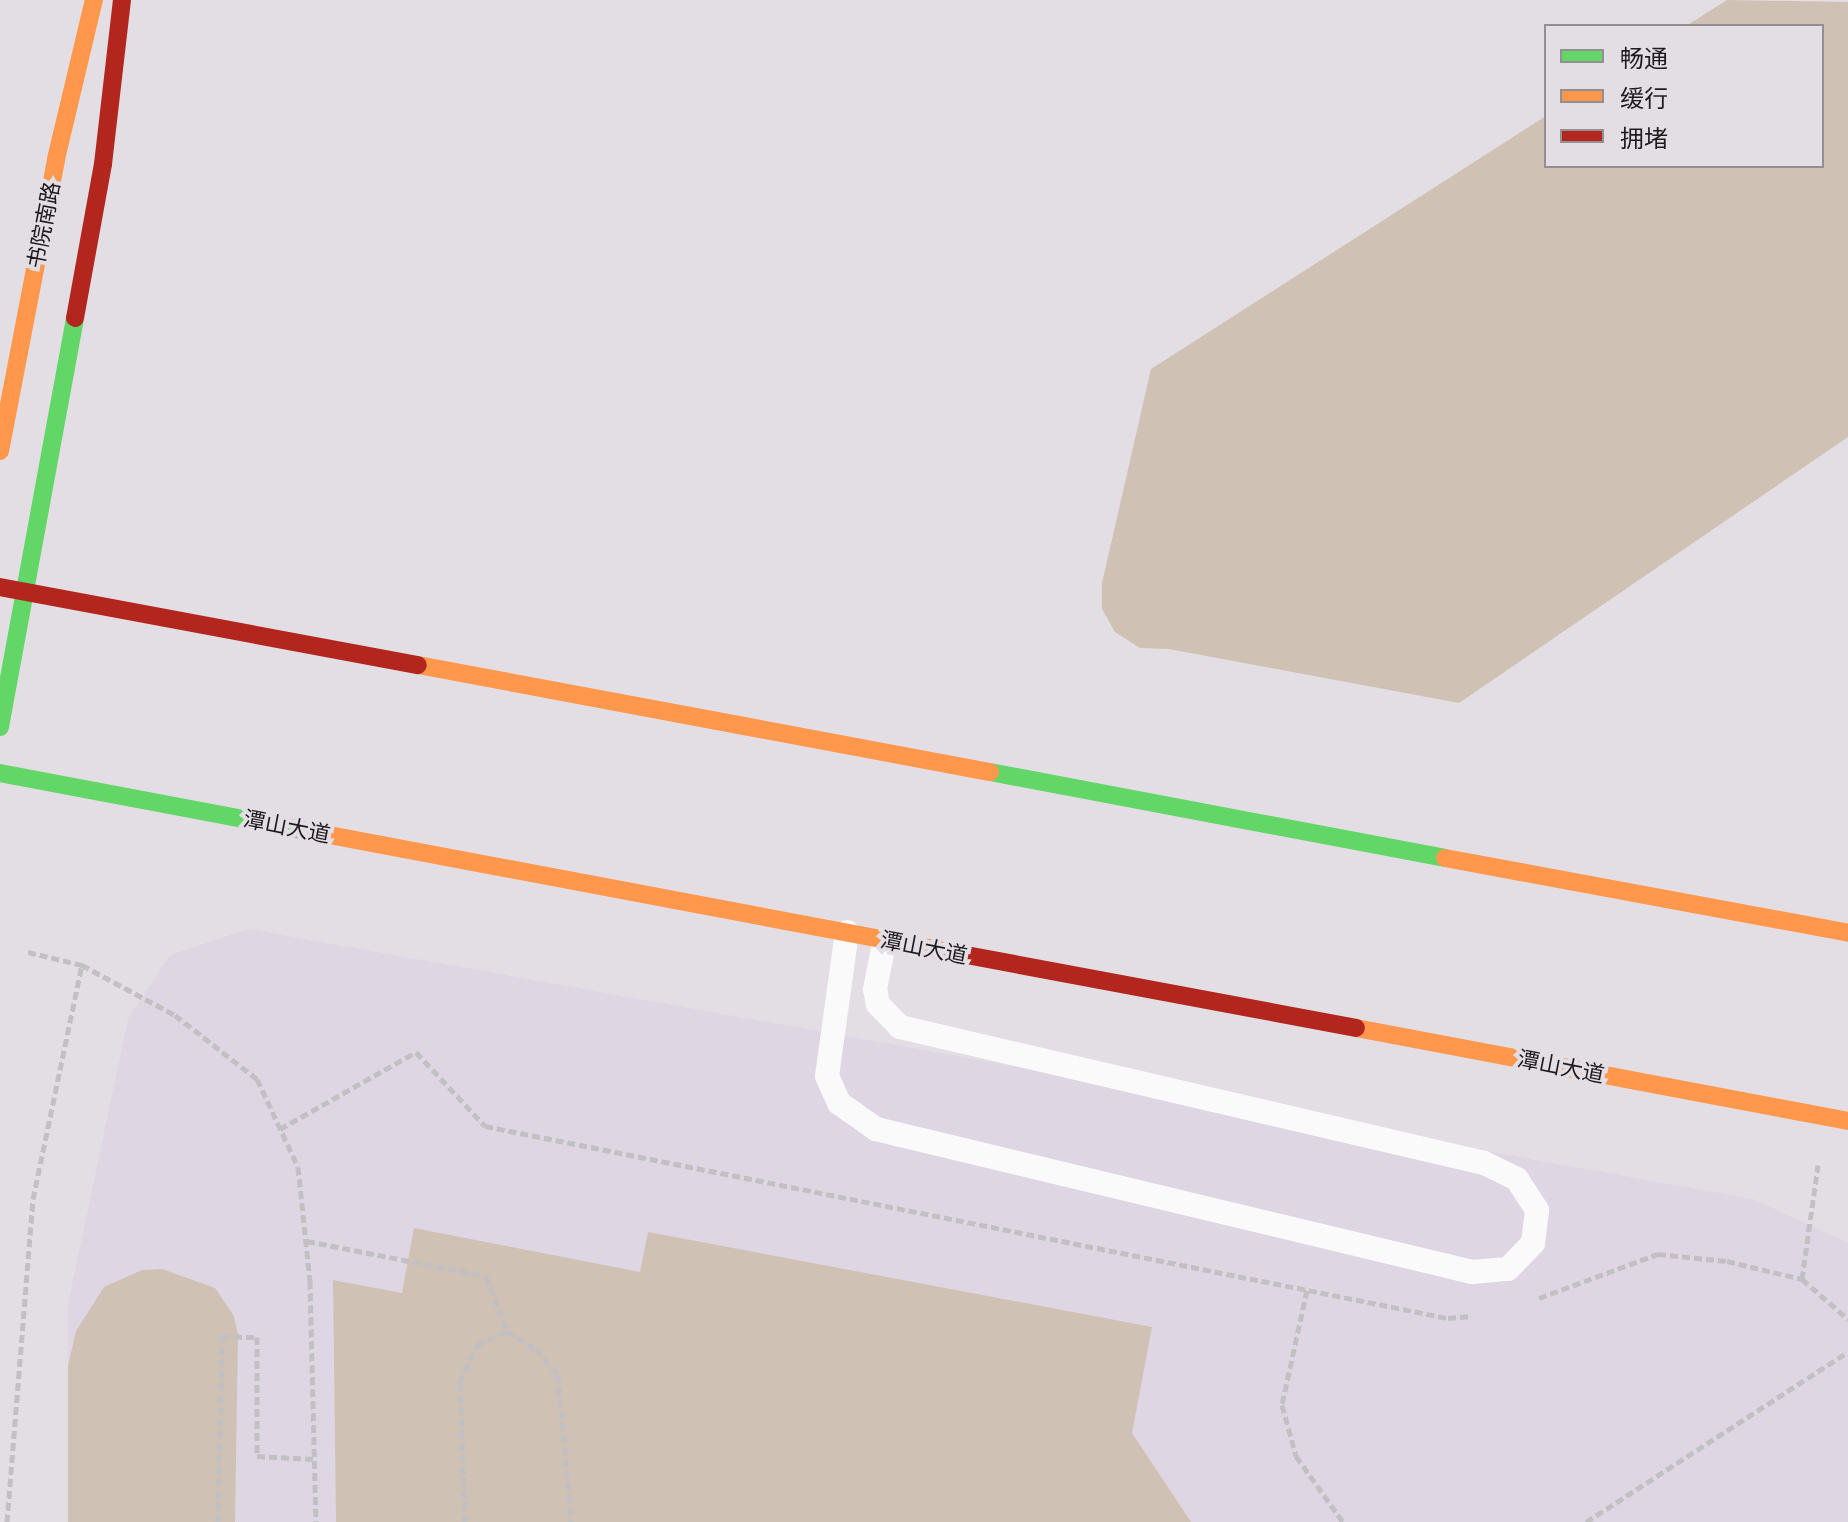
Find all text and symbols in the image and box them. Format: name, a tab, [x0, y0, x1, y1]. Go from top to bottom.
legend	[1544, 24, 1824, 168]
text: 畅通	[1620, 43, 1668, 72]
text: 缓行	[1620, 83, 1668, 112]
text: 拥堵	[1620, 123, 1668, 152]
street label: 书院南路	[22, 179, 64, 271]
street label: 潭山大道	[241, 805, 333, 847]
street label: 潭山大道	[878, 926, 970, 968]
street label: 潭山大道	[1515, 1045, 1607, 1087]

